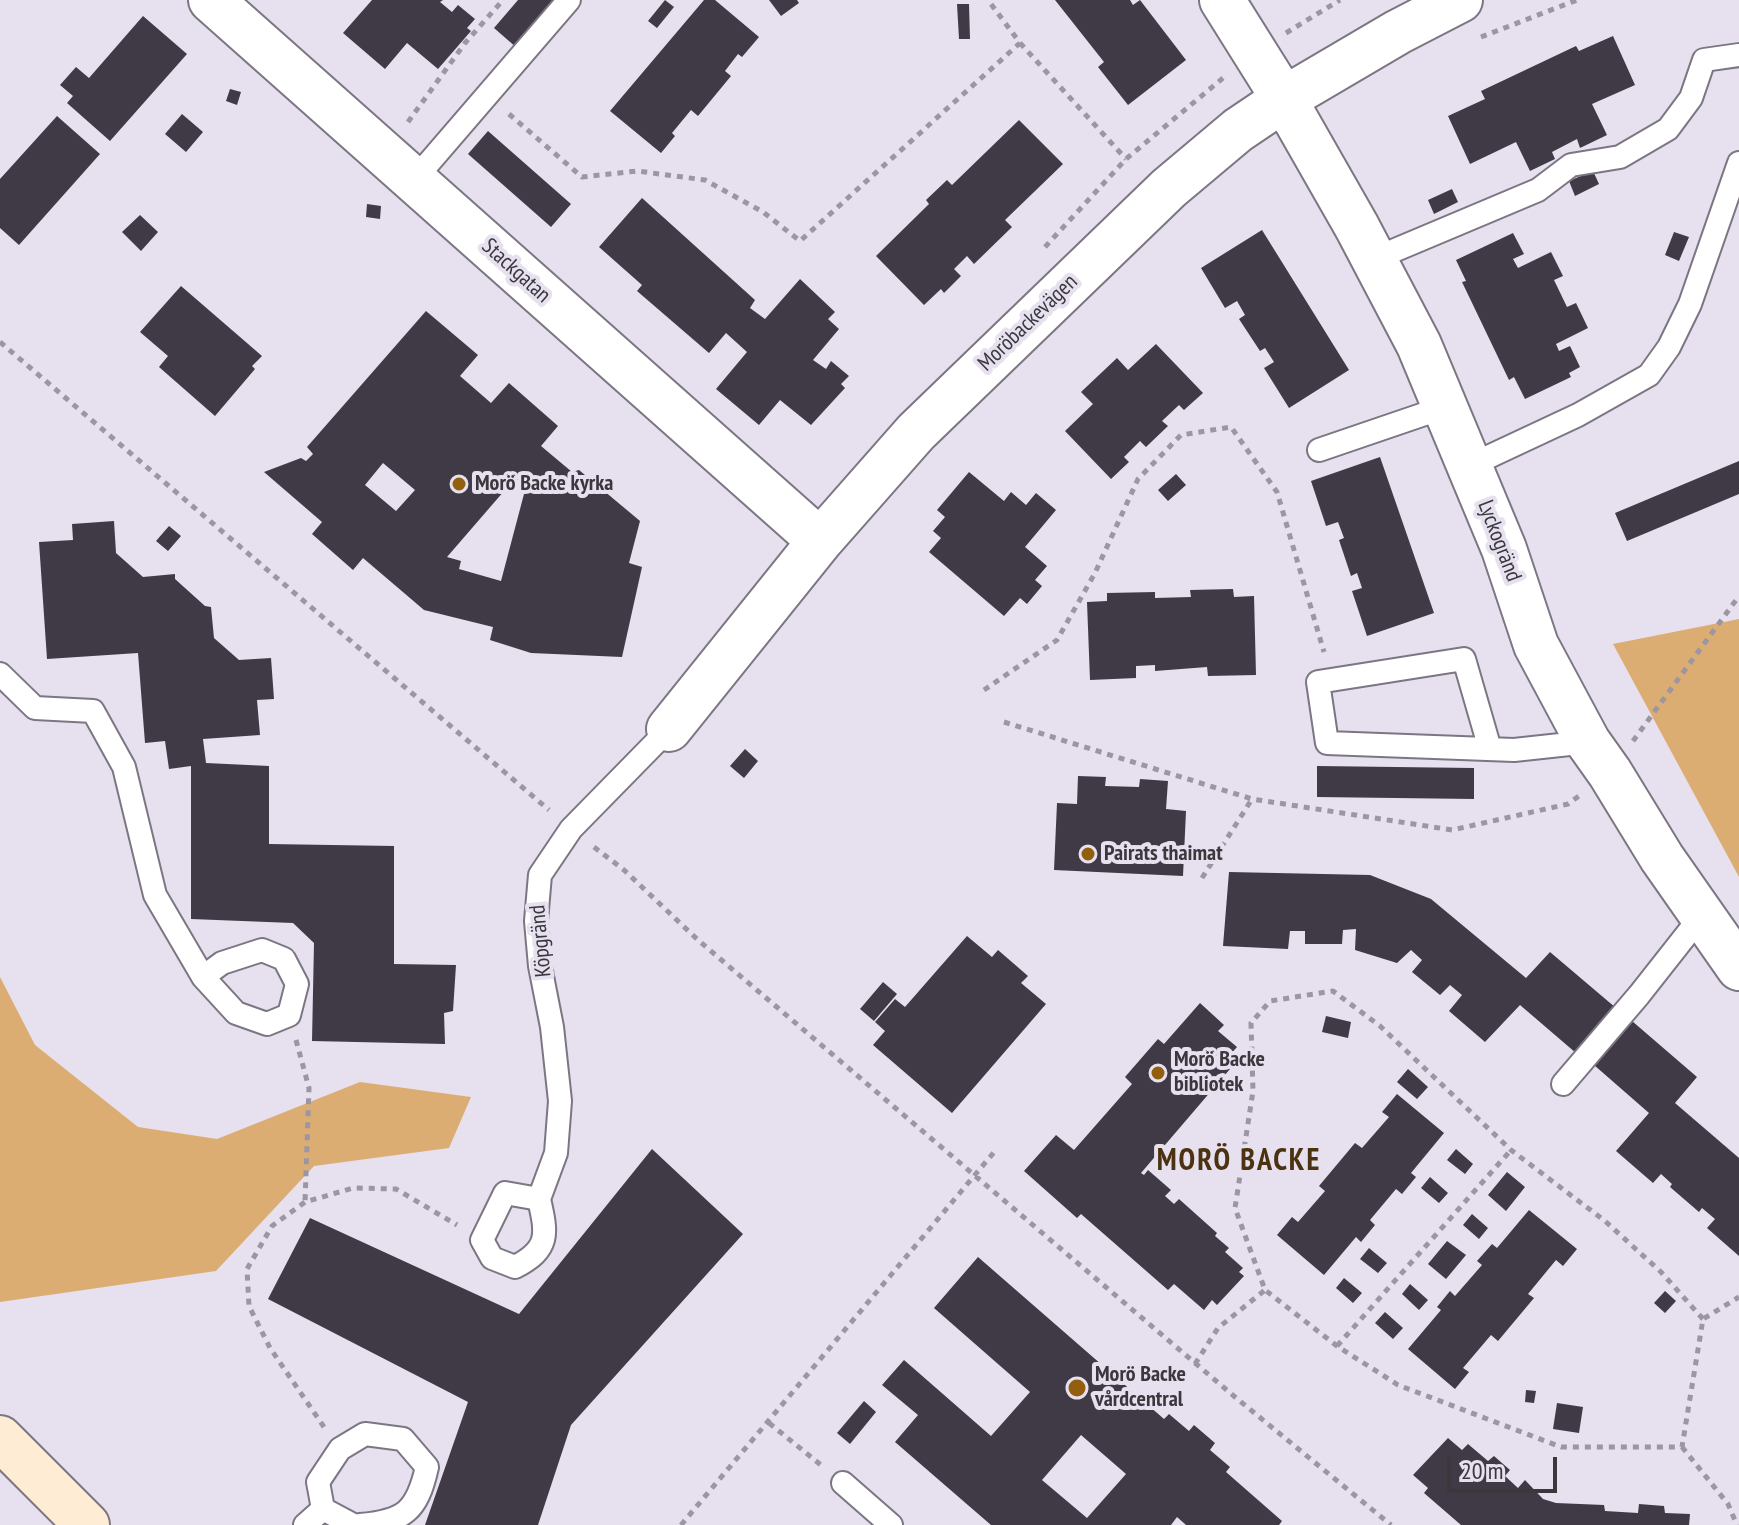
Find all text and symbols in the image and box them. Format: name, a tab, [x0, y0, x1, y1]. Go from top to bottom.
street label: Stackgatan	[476, 233, 556, 309]
street label: Moröbackevägen	[973, 269, 1083, 377]
place label: Morö Backe kyrka	[475, 471, 613, 497]
marker: Morö Backe kyrka	[450, 475, 468, 493]
street label: Lyckogränd	[1471, 497, 1527, 585]
place label: Pairats thaimat	[1104, 841, 1223, 867]
marker: Pairats thaimat	[1079, 845, 1097, 863]
street label: Köpgränd	[525, 904, 557, 978]
place label: Morö Backe bibliotek	[1174, 1047, 1265, 1098]
marker: Morö Backe bibliotek	[1149, 1064, 1167, 1082]
district label: MORÖ BACKE	[1157, 1143, 1321, 1179]
place label: Morö Backe vårdcentral	[1095, 1362, 1186, 1414]
marker: Morö Backe vårdcentral	[1066, 1377, 1088, 1399]
scale bar	[1451, 1441, 1561, 1491]
text: 20 m	[1461, 1455, 1503, 1486]

